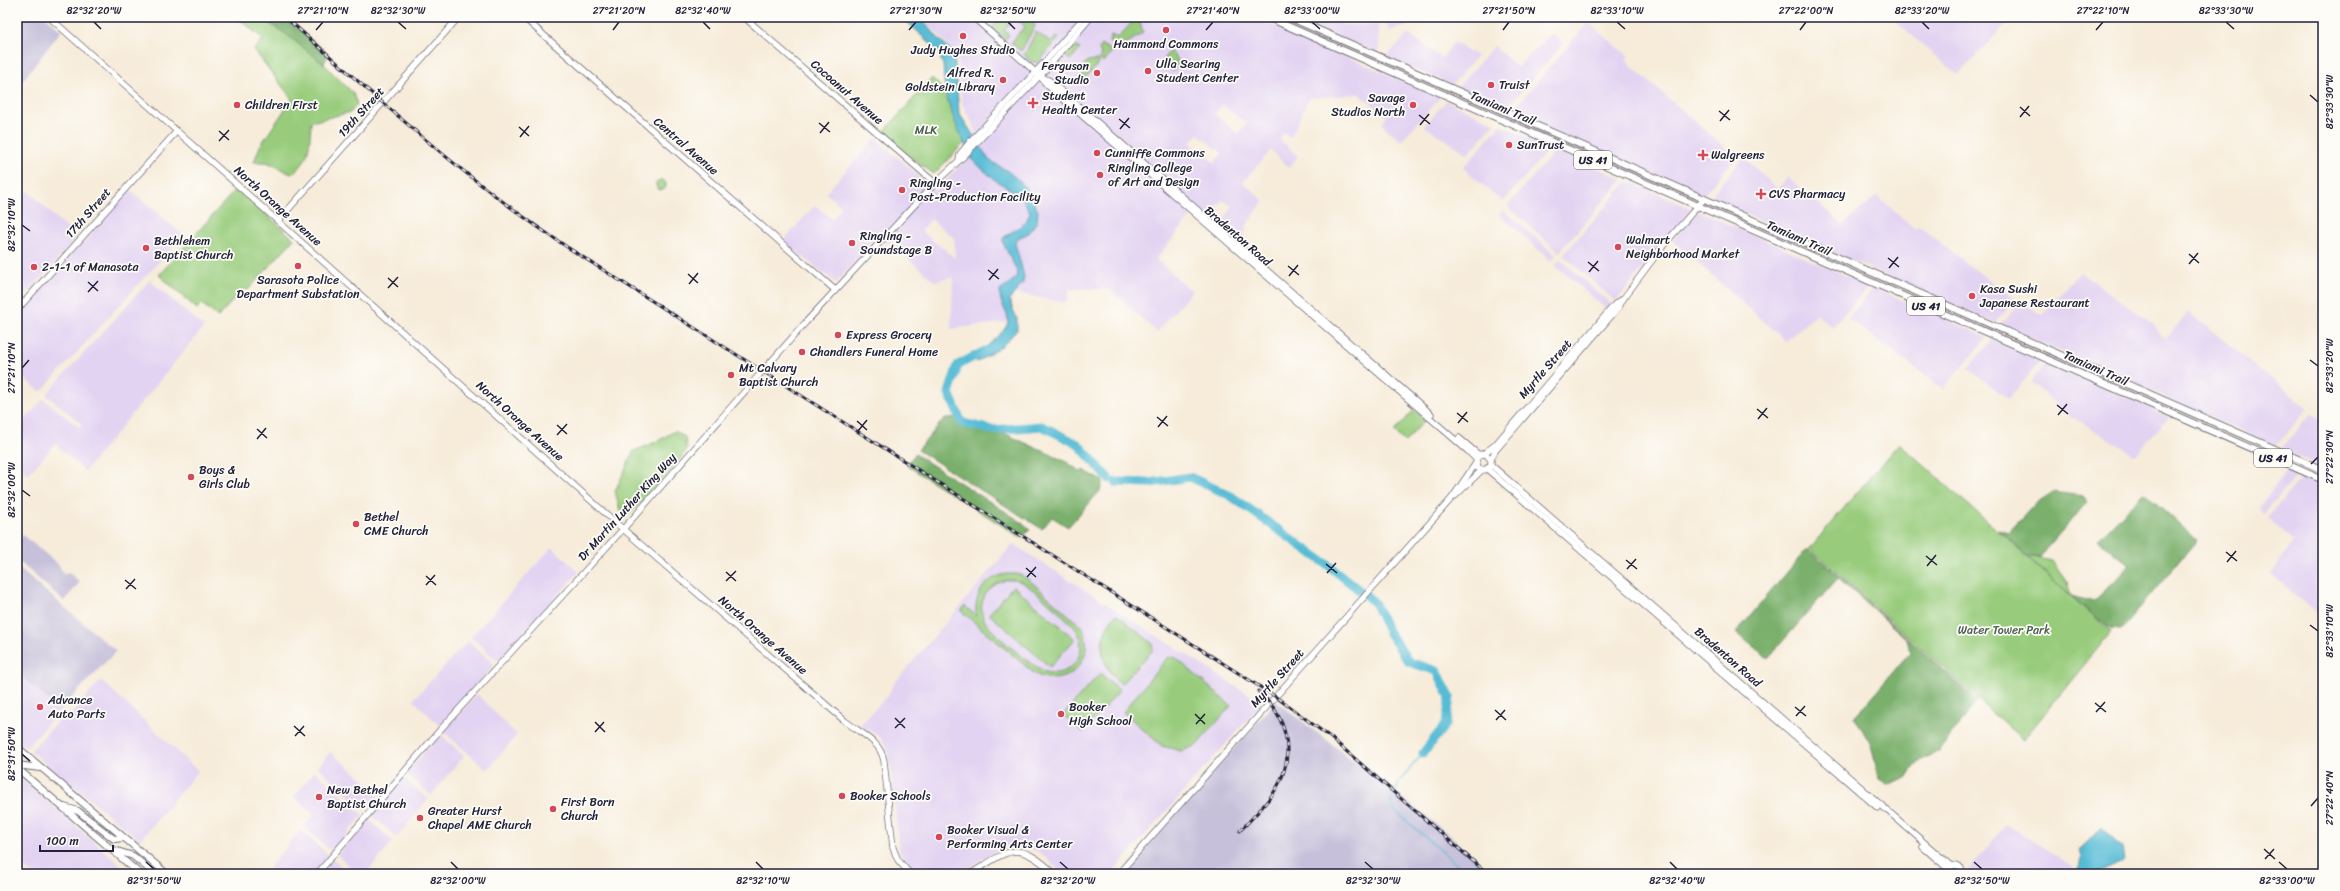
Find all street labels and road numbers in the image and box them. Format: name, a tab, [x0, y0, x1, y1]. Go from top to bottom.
street label: Cocoanut Avenue	[805, 54, 889, 130]
street label: 19th Street	[332, 82, 390, 142]
street label: Tamiami Trail	[1467, 84, 1540, 132]
street label: Central Avenue	[648, 111, 724, 181]
road number: US 41	[1574, 151, 1612, 169]
street label: North Orange Avenue	[229, 160, 327, 252]
street label: 17th Street	[60, 183, 116, 243]
street label: Bradenton Road	[1199, 200, 1277, 272]
street label: Tamiami Trail	[1763, 214, 1836, 262]
road number: US 41	[1907, 297, 1945, 315]
street label: Myrtle Street	[1513, 334, 1577, 404]
street label: Tamiami Trail	[2060, 344, 2133, 392]
street label: North Orange Avenue	[471, 375, 569, 467]
street label: Dr Martin Luther King Way	[572, 447, 682, 566]
road number: US 41	[2254, 449, 2292, 467]
street label: North Orange Avenue	[713, 590, 813, 680]
street label: Bradenton Road	[1689, 621, 1767, 693]
street label: Myrtle Street	[1244, 643, 1310, 713]

